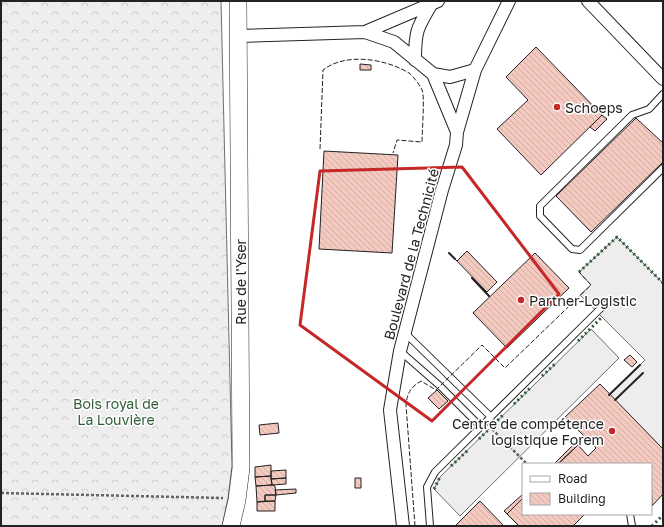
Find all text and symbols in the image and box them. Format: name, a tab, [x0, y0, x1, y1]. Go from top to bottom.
place label: Schoeps	[565, 99, 623, 116]
marker: Schoeps	[552, 102, 562, 112]
street label: Boulevard de la Technicité	[380, 167, 442, 341]
street label: Rue de l'Yser	[232, 238, 249, 325]
place label: Partner-Logistic	[529, 292, 637, 309]
marker: Partner-Logistic	[516, 295, 526, 305]
park label: Bois royal de La Louvière	[73, 395, 159, 428]
place label: Centre de compétence logistique Forem	[452, 415, 604, 448]
marker: Centre de compétence logistique Forem	[607, 426, 617, 436]
legend	[522, 463, 652, 515]
text: Road	[558, 471, 587, 486]
text: Building	[558, 491, 606, 506]

